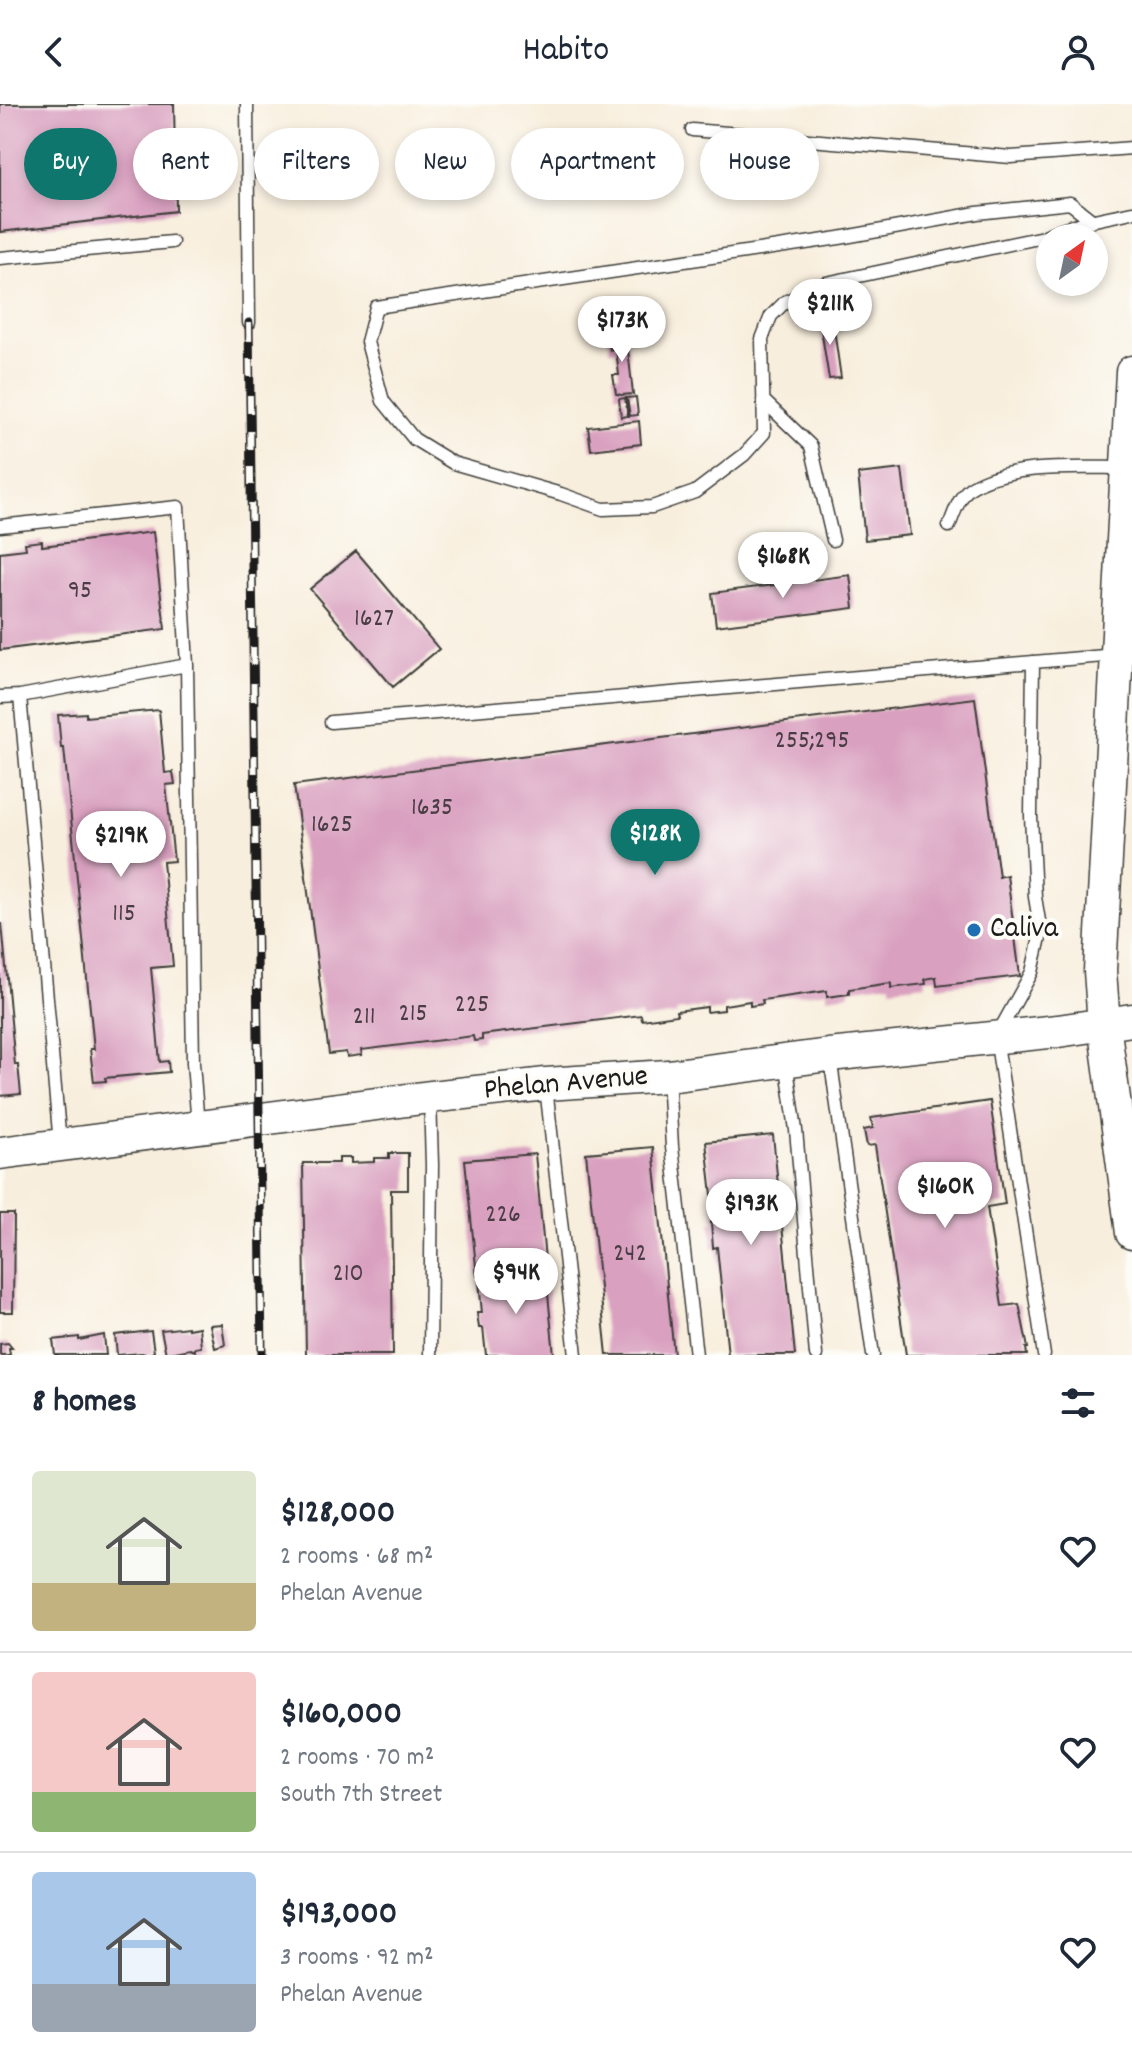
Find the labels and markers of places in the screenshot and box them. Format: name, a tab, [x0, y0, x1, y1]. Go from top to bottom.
pin: $211K	[774, 279, 886, 347]
pin: $173K	[566, 296, 678, 364]
pin: $168K	[727, 532, 839, 600]
pin: $128K	[599, 809, 711, 877]
pin: $219K	[65, 811, 177, 879]
place label: Caliva	[990, 909, 1059, 952]
marker: Caliva	[965, 921, 983, 939]
pin: $160K	[889, 1162, 1001, 1230]
pin: $193K	[695, 1179, 807, 1247]
pin: $94K	[469, 1248, 563, 1316]

